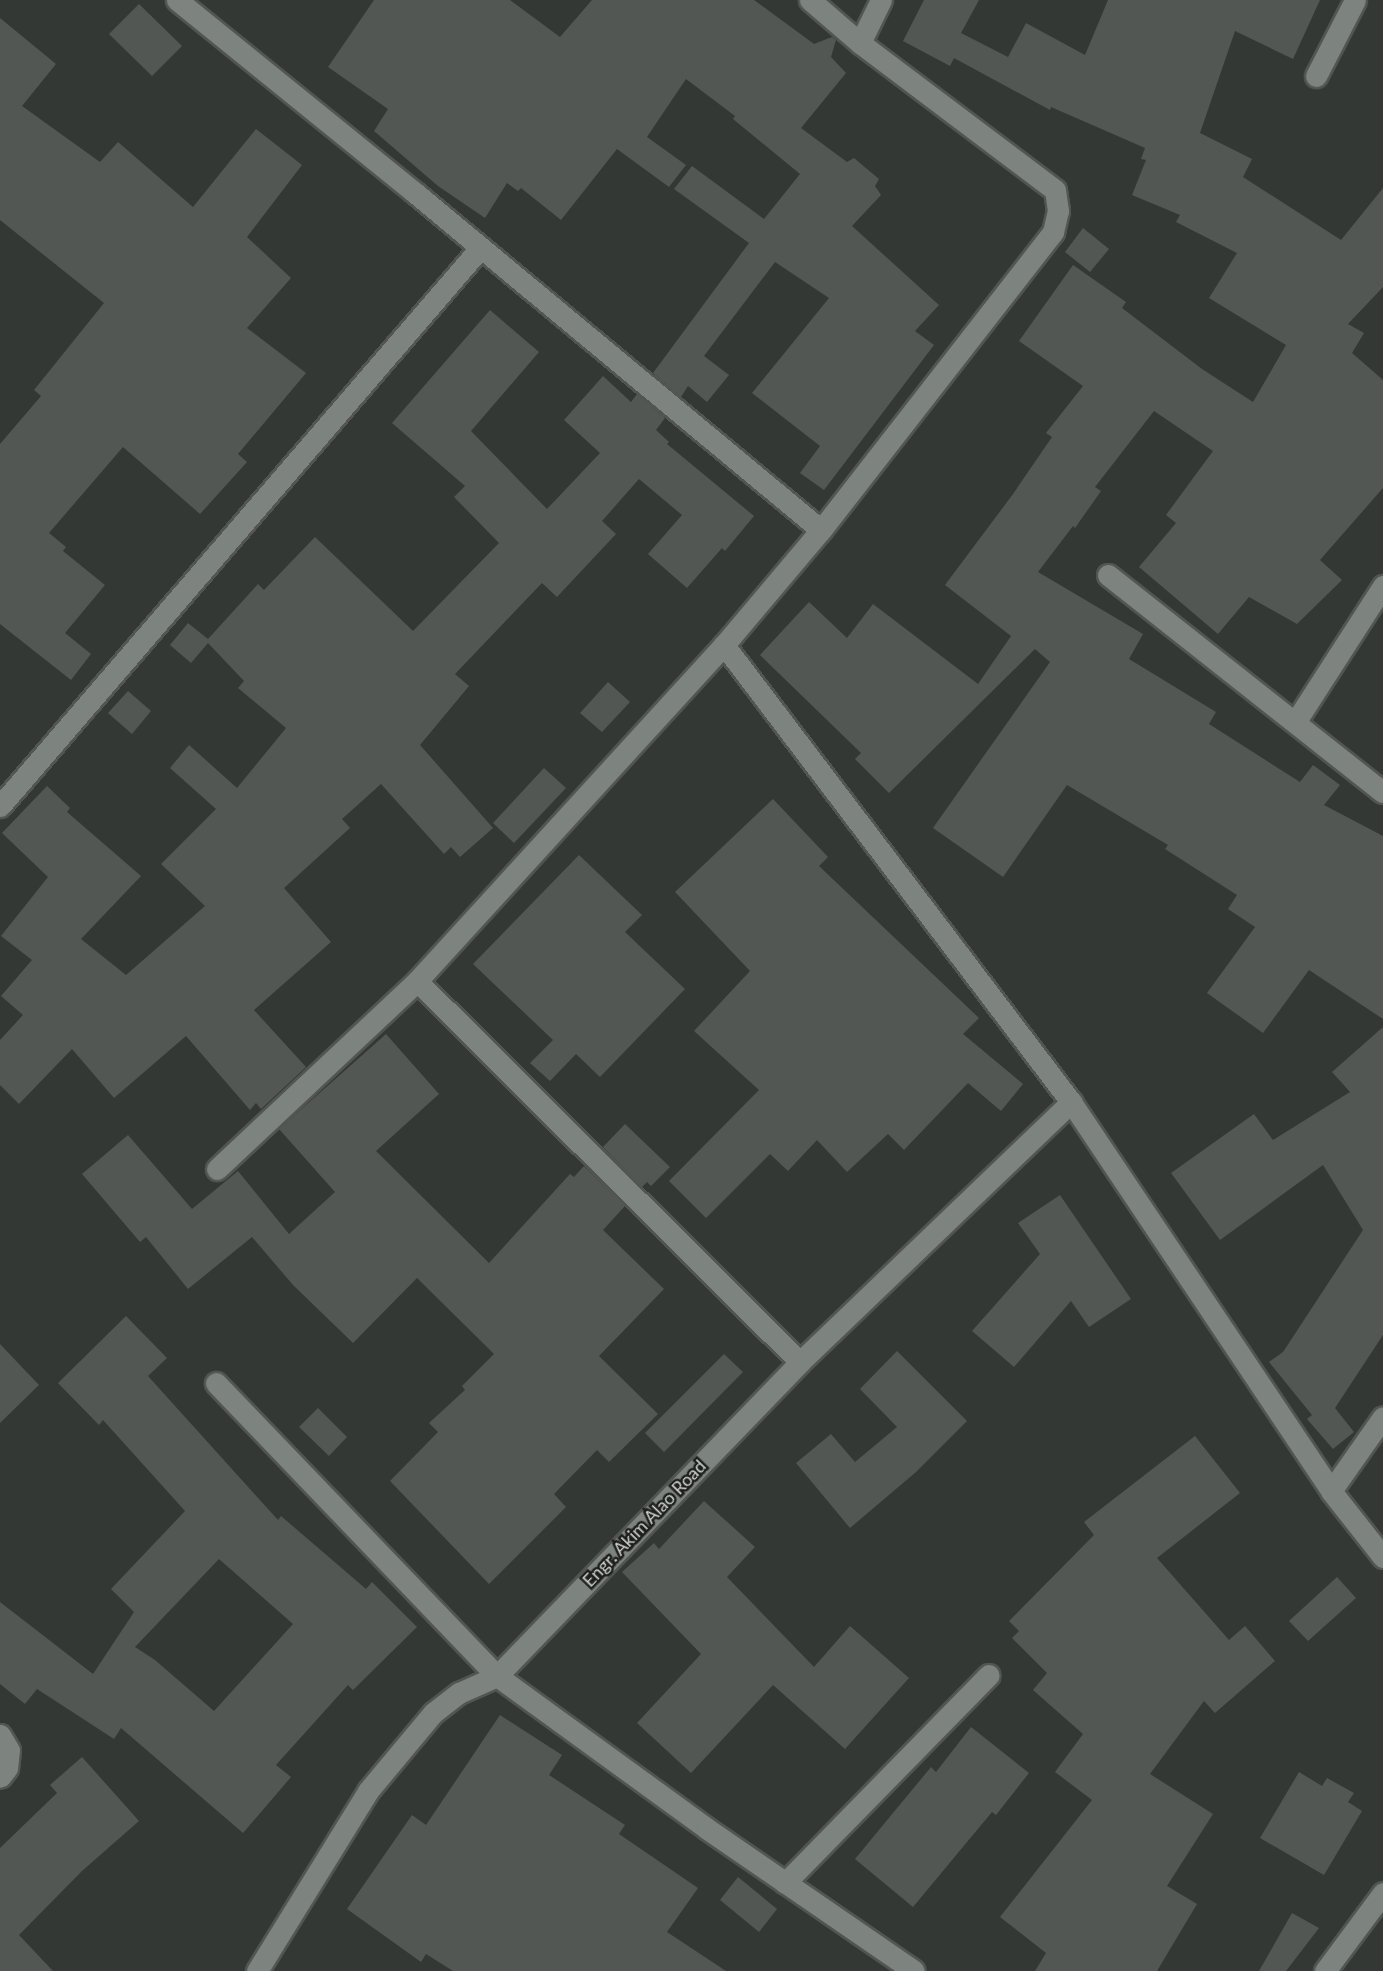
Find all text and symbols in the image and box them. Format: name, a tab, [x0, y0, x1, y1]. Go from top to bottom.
street label: Engr. Akim Alao Road	[577, 1455, 711, 1591]

